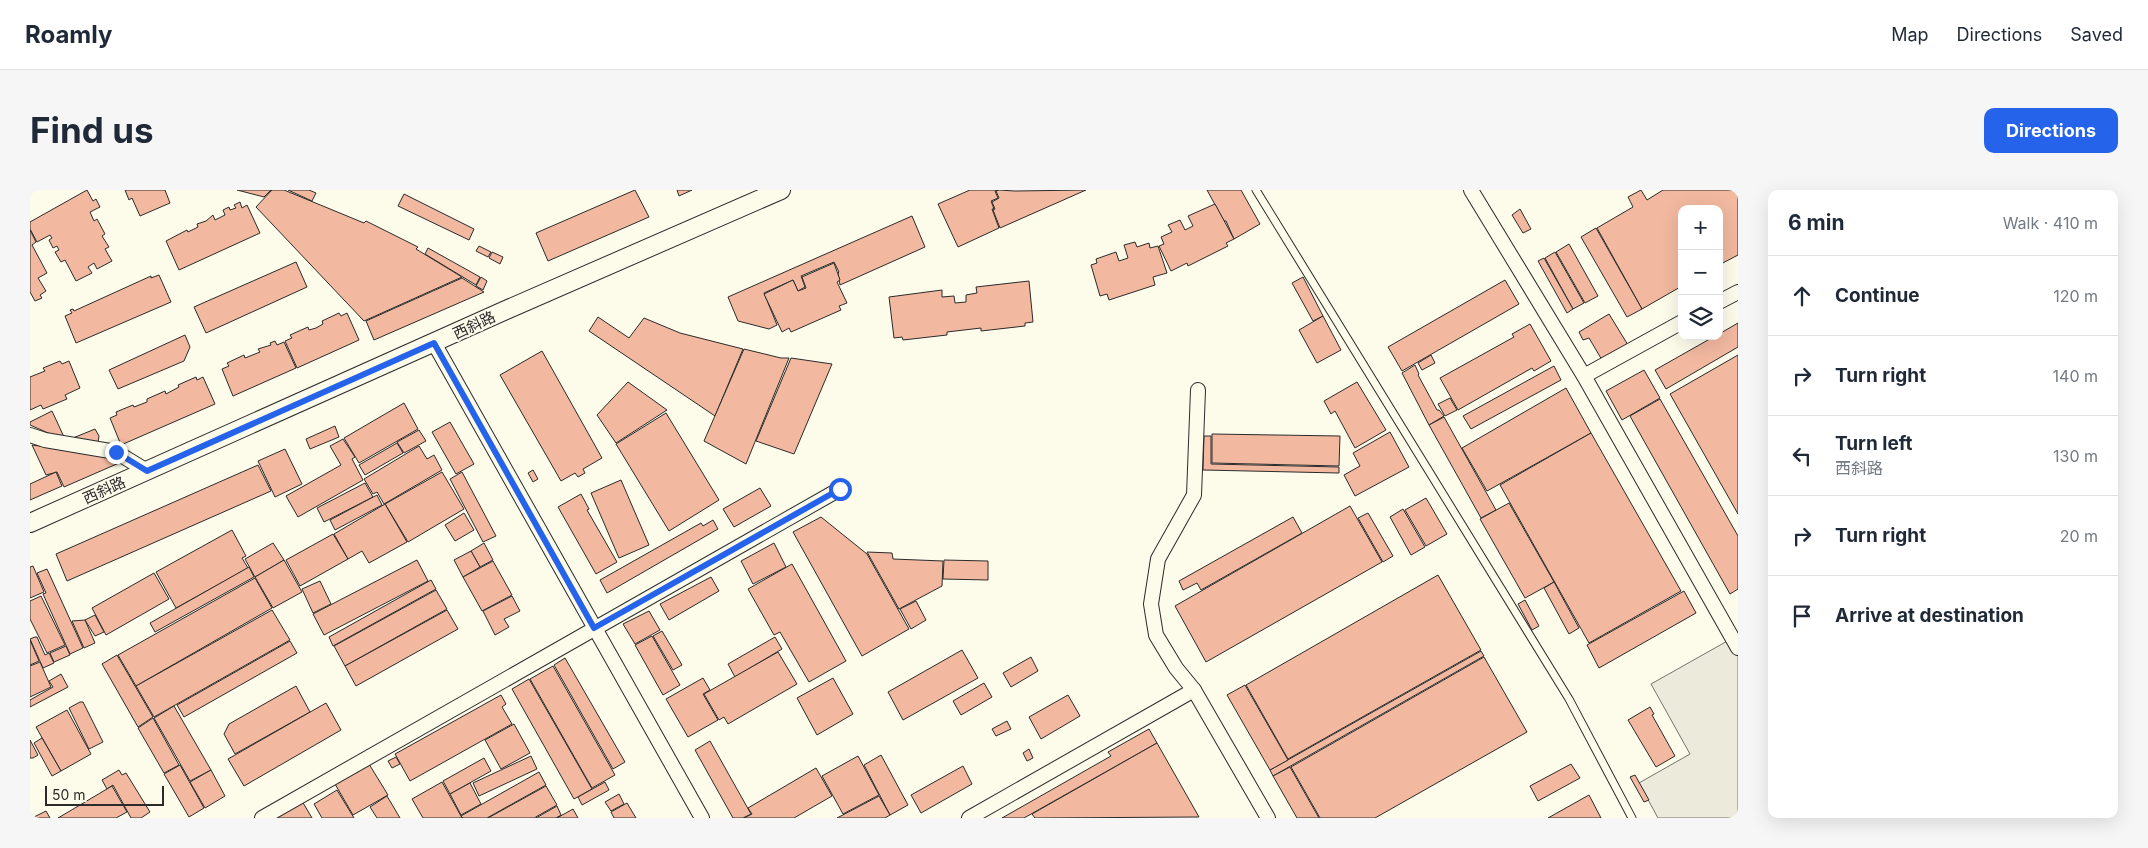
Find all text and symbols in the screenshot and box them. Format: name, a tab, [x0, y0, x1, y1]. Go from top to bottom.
text: Roamly	[25, 20, 112, 49]
text: Map	[1891, 24, 1929, 45]
text: Directions	[1957, 24, 2042, 45]
text: Saved	[2070, 24, 2123, 45]
button: Directions	[1984, 108, 2118, 153]
text: Find us	[30, 109, 154, 151]
map controls	[1678, 205, 1723, 340]
button: +	[1678, 205, 1723, 250]
text: 6 min	[1788, 210, 1845, 235]
text: Walk · 410 m	[2003, 213, 2098, 233]
button: −	[1678, 250, 1723, 295]
icon: ahead	[1788, 282, 1816, 310]
text: Continue	[1835, 284, 1920, 307]
text: 120 m	[2053, 286, 2098, 306]
button: layers	[1678, 295, 1723, 340]
street label: 西斜路	[450, 307, 498, 343]
icon: right	[1788, 362, 1816, 390]
text: Turn right	[1835, 364, 1926, 387]
text: 140 m	[2053, 366, 2098, 386]
text: Turn left	[1835, 432, 1913, 455]
route end	[105, 441, 128, 464]
icon: left	[1788, 442, 1816, 470]
text: 130 m	[2053, 446, 2098, 466]
text: 西斜路	[1835, 458, 1883, 478]
street label: 西斜路	[80, 472, 128, 508]
route start	[829, 478, 852, 501]
icon: right	[1788, 522, 1816, 550]
text: Turn right	[1835, 524, 1926, 547]
text: 20 m	[2060, 526, 2098, 546]
icon: arrive	[1788, 602, 1816, 630]
text: Arrive at destination	[1835, 604, 2024, 627]
scale bar	[45, 783, 164, 806]
text: 50 m	[52, 786, 86, 803]

